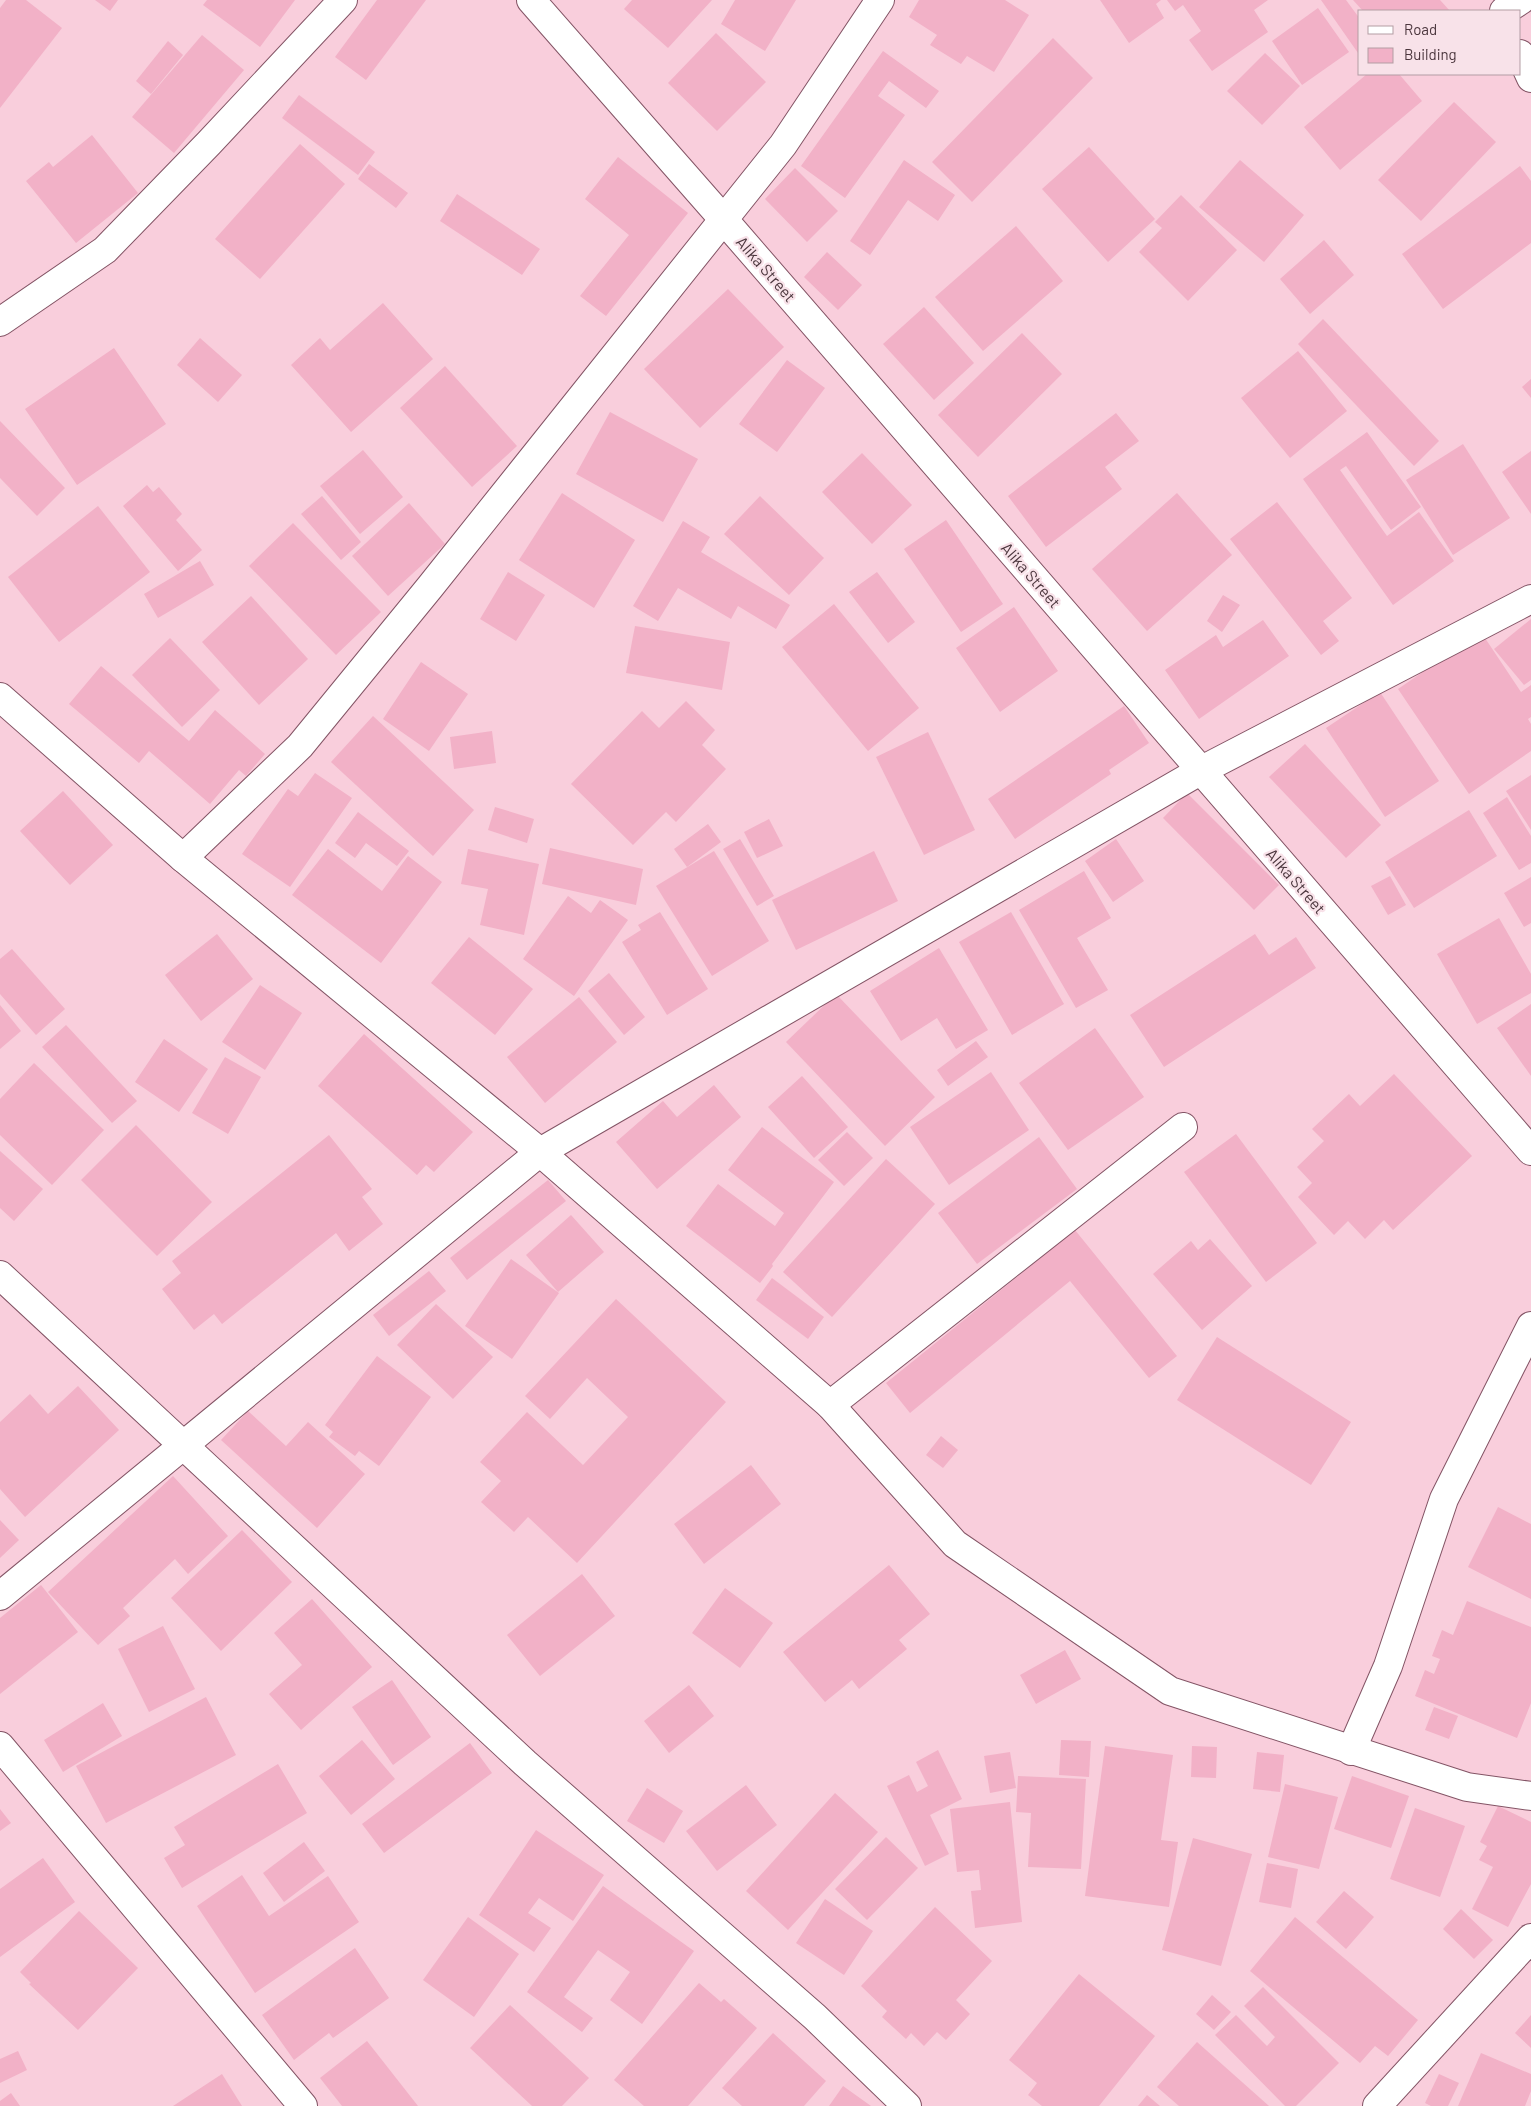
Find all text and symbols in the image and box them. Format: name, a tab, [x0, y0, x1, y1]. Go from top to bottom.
legend	[1358, 10, 1521, 75]
text: Road	[1404, 20, 1437, 38]
text: Building	[1404, 45, 1457, 63]
street label: Alika Street	[733, 232, 800, 305]
street label: Alika Street	[998, 538, 1065, 611]
street label: Alika Street	[1263, 844, 1330, 917]

